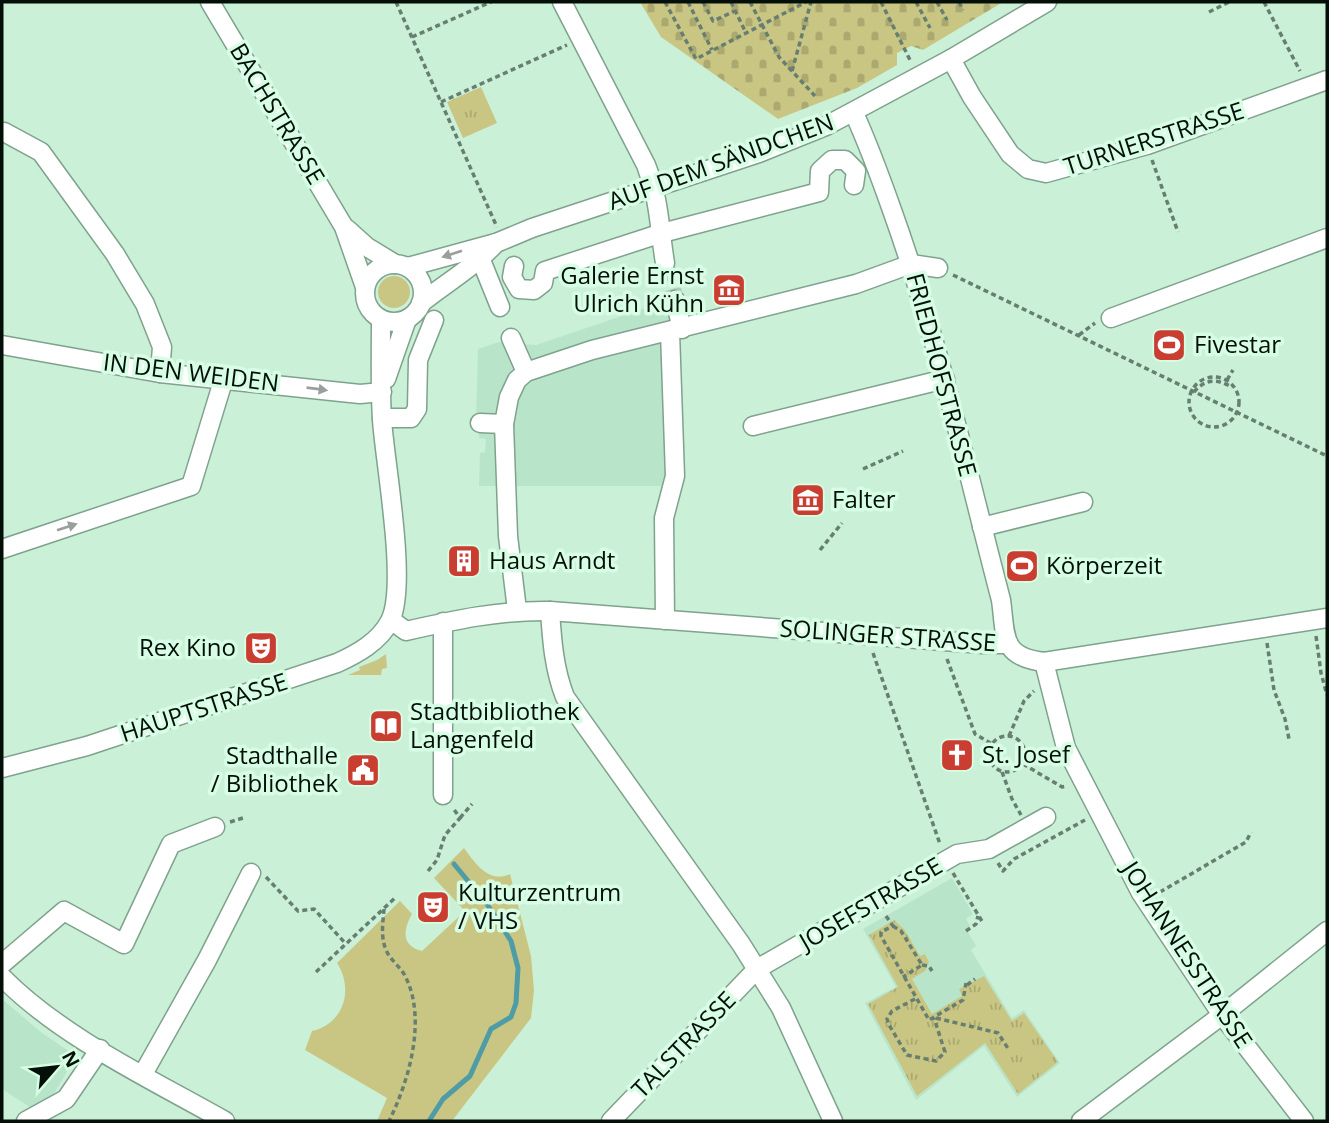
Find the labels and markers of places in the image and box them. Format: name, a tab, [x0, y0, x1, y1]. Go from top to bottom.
place label: Galerie Ernst Ulrich Kühn	[560, 258, 704, 319]
museum icon: Galerie Ernst Ulrich Kühn	[710, 271, 748, 309]
sports icon: Fivestar	[1150, 326, 1188, 364]
place label: Fivestar	[1194, 327, 1281, 360]
museum icon: Falter	[789, 481, 827, 519]
place label: Falter	[832, 482, 896, 515]
building icon: Haus Arndt	[445, 542, 483, 580]
place label: Haus Arndt	[489, 543, 615, 576]
sports icon: Körperzeit	[1003, 547, 1041, 585]
place label: Körperzeit	[1046, 548, 1162, 581]
theatre icon: Rex Kino	[242, 629, 280, 667]
place label: Rex Kino	[139, 630, 236, 663]
place label: Stadtbibliothek Langenfeld	[410, 694, 580, 755]
library icon: Stadtbibliothek Langenfeld	[367, 707, 405, 745]
church icon: St. Josef	[938, 736, 976, 774]
place label: St. Josef	[982, 737, 1072, 770]
place label: Stadthalle / Bibliothek	[211, 738, 338, 799]
public building icon: Stadthalle / Bibliothek	[344, 751, 382, 789]
place label: Kulturzentrum / VHS	[458, 875, 621, 936]
theatre icon: Kulturzentrum / VHS	[414, 888, 452, 926]

